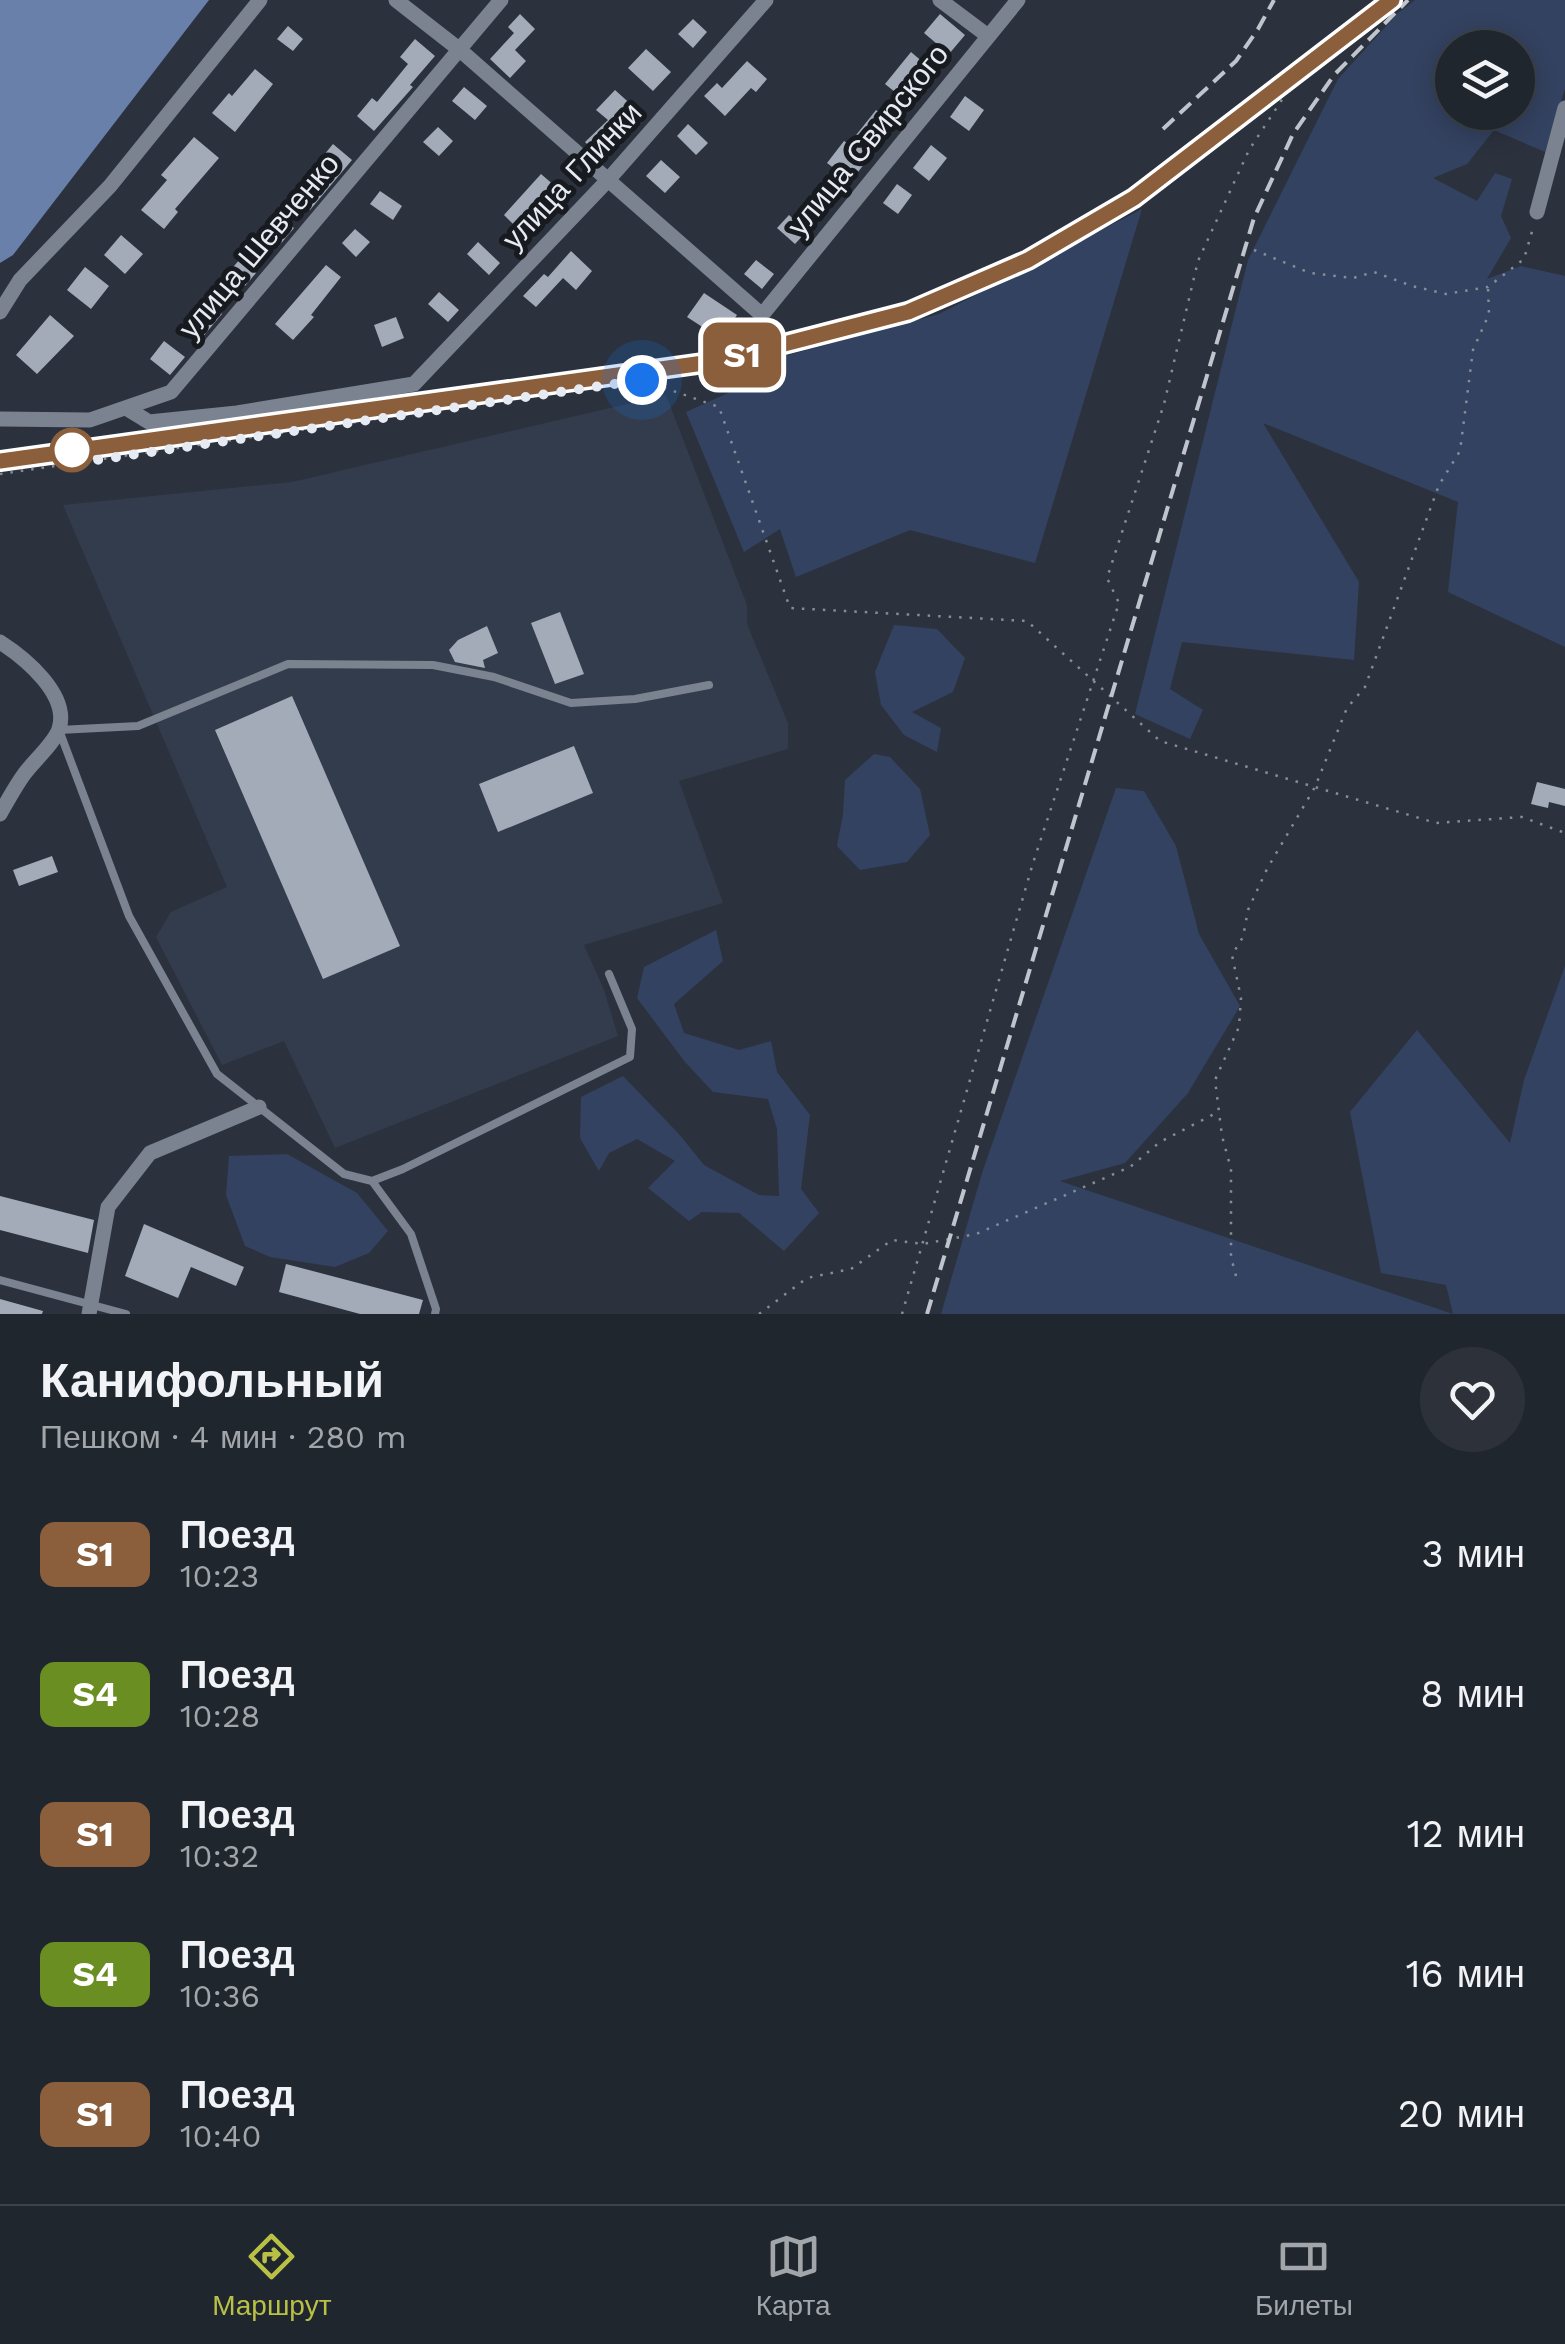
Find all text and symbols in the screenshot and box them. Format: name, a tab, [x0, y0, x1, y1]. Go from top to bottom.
map controls	[1435, 30, 1535, 130]
button: layers	[1435, 30, 1535, 130]
street label: улица Свирского	[780, 37, 955, 242]
street label: улица Глинки	[495, 95, 649, 256]
street label: улица Шевченко	[171, 146, 346, 345]
line badge: S1	[697, 322, 787, 388]
text: S1	[723, 334, 761, 376]
your location	[617, 355, 667, 405]
unlabelled marker	[51, 429, 93, 471]
button: heart	[1420, 1347, 1525, 1452]
text: Канифольный	[40, 1352, 384, 1409]
text: Пешком · 4 мин · 280 m	[40, 1418, 406, 1456]
text: Поезд	[180, 1513, 295, 1557]
text: 3 мин	[1422, 1532, 1525, 1576]
text: S1	[76, 1533, 114, 1575]
text: 10:23	[180, 1557, 259, 1595]
text: Поезд	[180, 1653, 295, 1697]
text: 8 мин	[1420, 1672, 1525, 1716]
text: S4	[72, 1673, 118, 1715]
text: 10:28	[180, 1697, 260, 1735]
text: Поезд	[180, 1793, 295, 1837]
text: 12 мин	[1407, 1812, 1525, 1856]
text: S1	[76, 1813, 114, 1855]
text: 10:32	[180, 1837, 259, 1875]
text: Поезд	[180, 1933, 295, 1977]
text: 16 мин	[1406, 1952, 1525, 1996]
text: S4	[72, 1953, 118, 1995]
text: 10:36	[180, 1977, 260, 2015]
text: Поезд	[180, 2073, 295, 2117]
text: 20 мин	[1398, 2092, 1525, 2136]
text: S1	[76, 2093, 114, 2135]
text: 10:40	[180, 2117, 261, 2155]
tab: Маршрут	[212, 2229, 331, 2322]
tab: Карта	[756, 2229, 831, 2322]
tab: Билеты	[1255, 2229, 1353, 2322]

